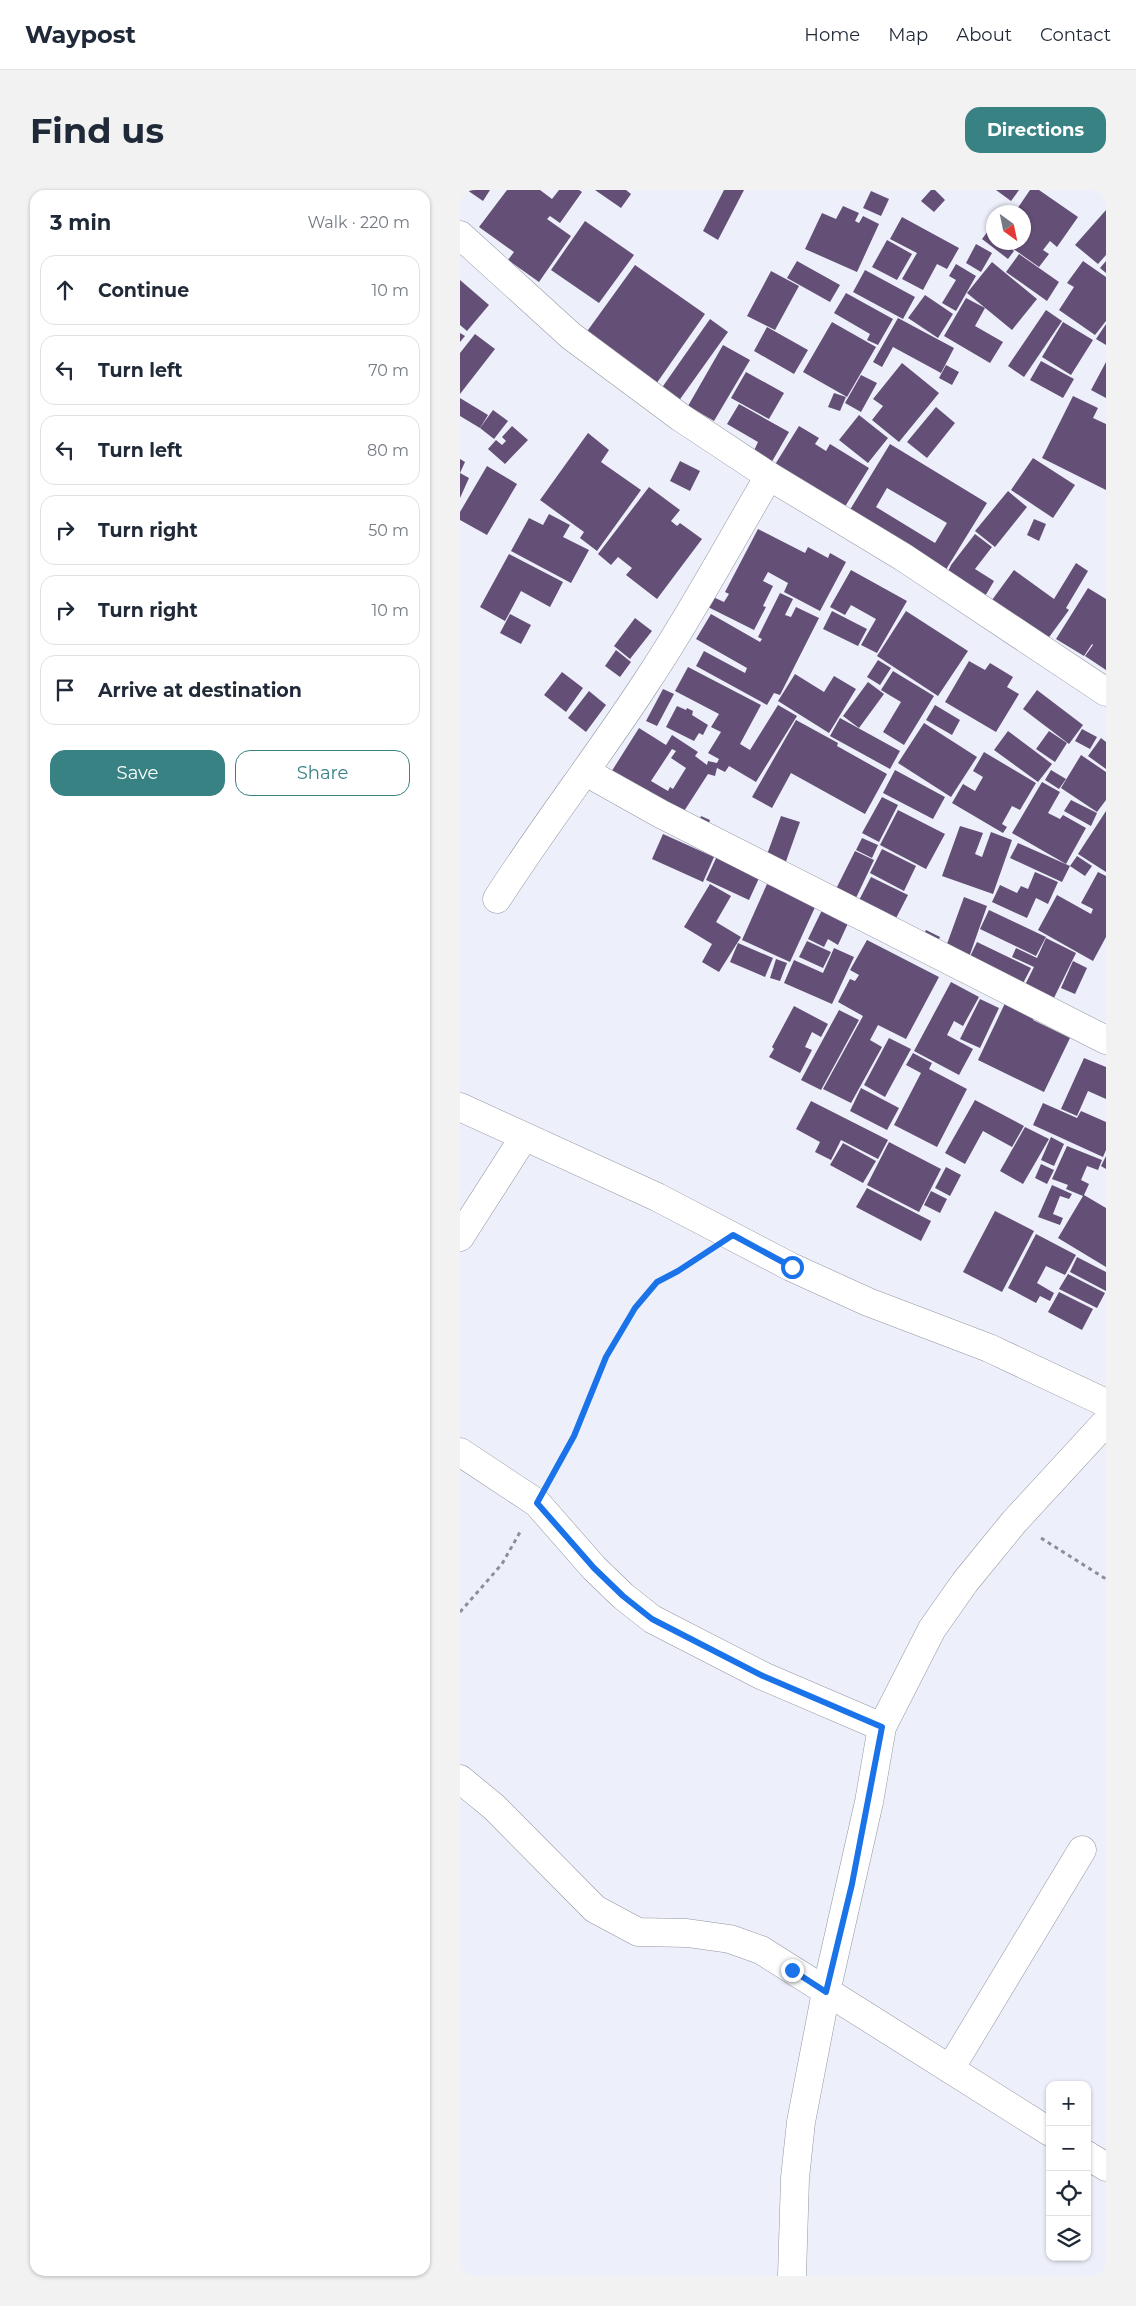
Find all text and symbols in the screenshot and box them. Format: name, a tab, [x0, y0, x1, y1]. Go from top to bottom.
text: Waypost	[25, 20, 136, 49]
text: Home	[804, 24, 860, 46]
text: Map	[888, 24, 928, 46]
text: About	[956, 24, 1012, 46]
text: Contact	[1040, 24, 1111, 46]
button: Directions	[965, 107, 1106, 153]
text: Find us	[30, 109, 164, 152]
north arrow	[986, 205, 1031, 250]
text: 3 min	[50, 210, 111, 235]
text: Walk · 220 m	[307, 213, 410, 232]
icon: ahead	[51, 276, 79, 304]
text: Continue	[98, 279, 189, 302]
text: 10 m	[371, 281, 409, 300]
icon: left	[51, 356, 79, 384]
text: Turn left	[98, 359, 183, 382]
text: 70 m	[368, 361, 409, 380]
icon: left	[51, 436, 79, 464]
text: Turn left	[98, 439, 183, 462]
text: 80 m	[367, 441, 409, 460]
icon: right	[51, 516, 79, 544]
text: Turn right	[98, 519, 198, 542]
text: 50 m	[368, 521, 409, 540]
icon: right	[51, 596, 79, 624]
text: Turn right	[98, 599, 198, 622]
text: 10 m	[371, 601, 409, 620]
icon: arrive	[51, 676, 79, 704]
text: Arrive at destination	[98, 679, 302, 702]
button: Save	[50, 750, 225, 796]
button: Share	[235, 750, 410, 796]
route start	[781, 1256, 804, 1279]
route end	[781, 1959, 804, 1982]
map controls	[1046, 2081, 1091, 2261]
button: +	[1046, 2081, 1091, 2126]
button: −	[1046, 2126, 1091, 2171]
button: locate	[1046, 2171, 1091, 2216]
button: layers	[1046, 2216, 1091, 2261]

